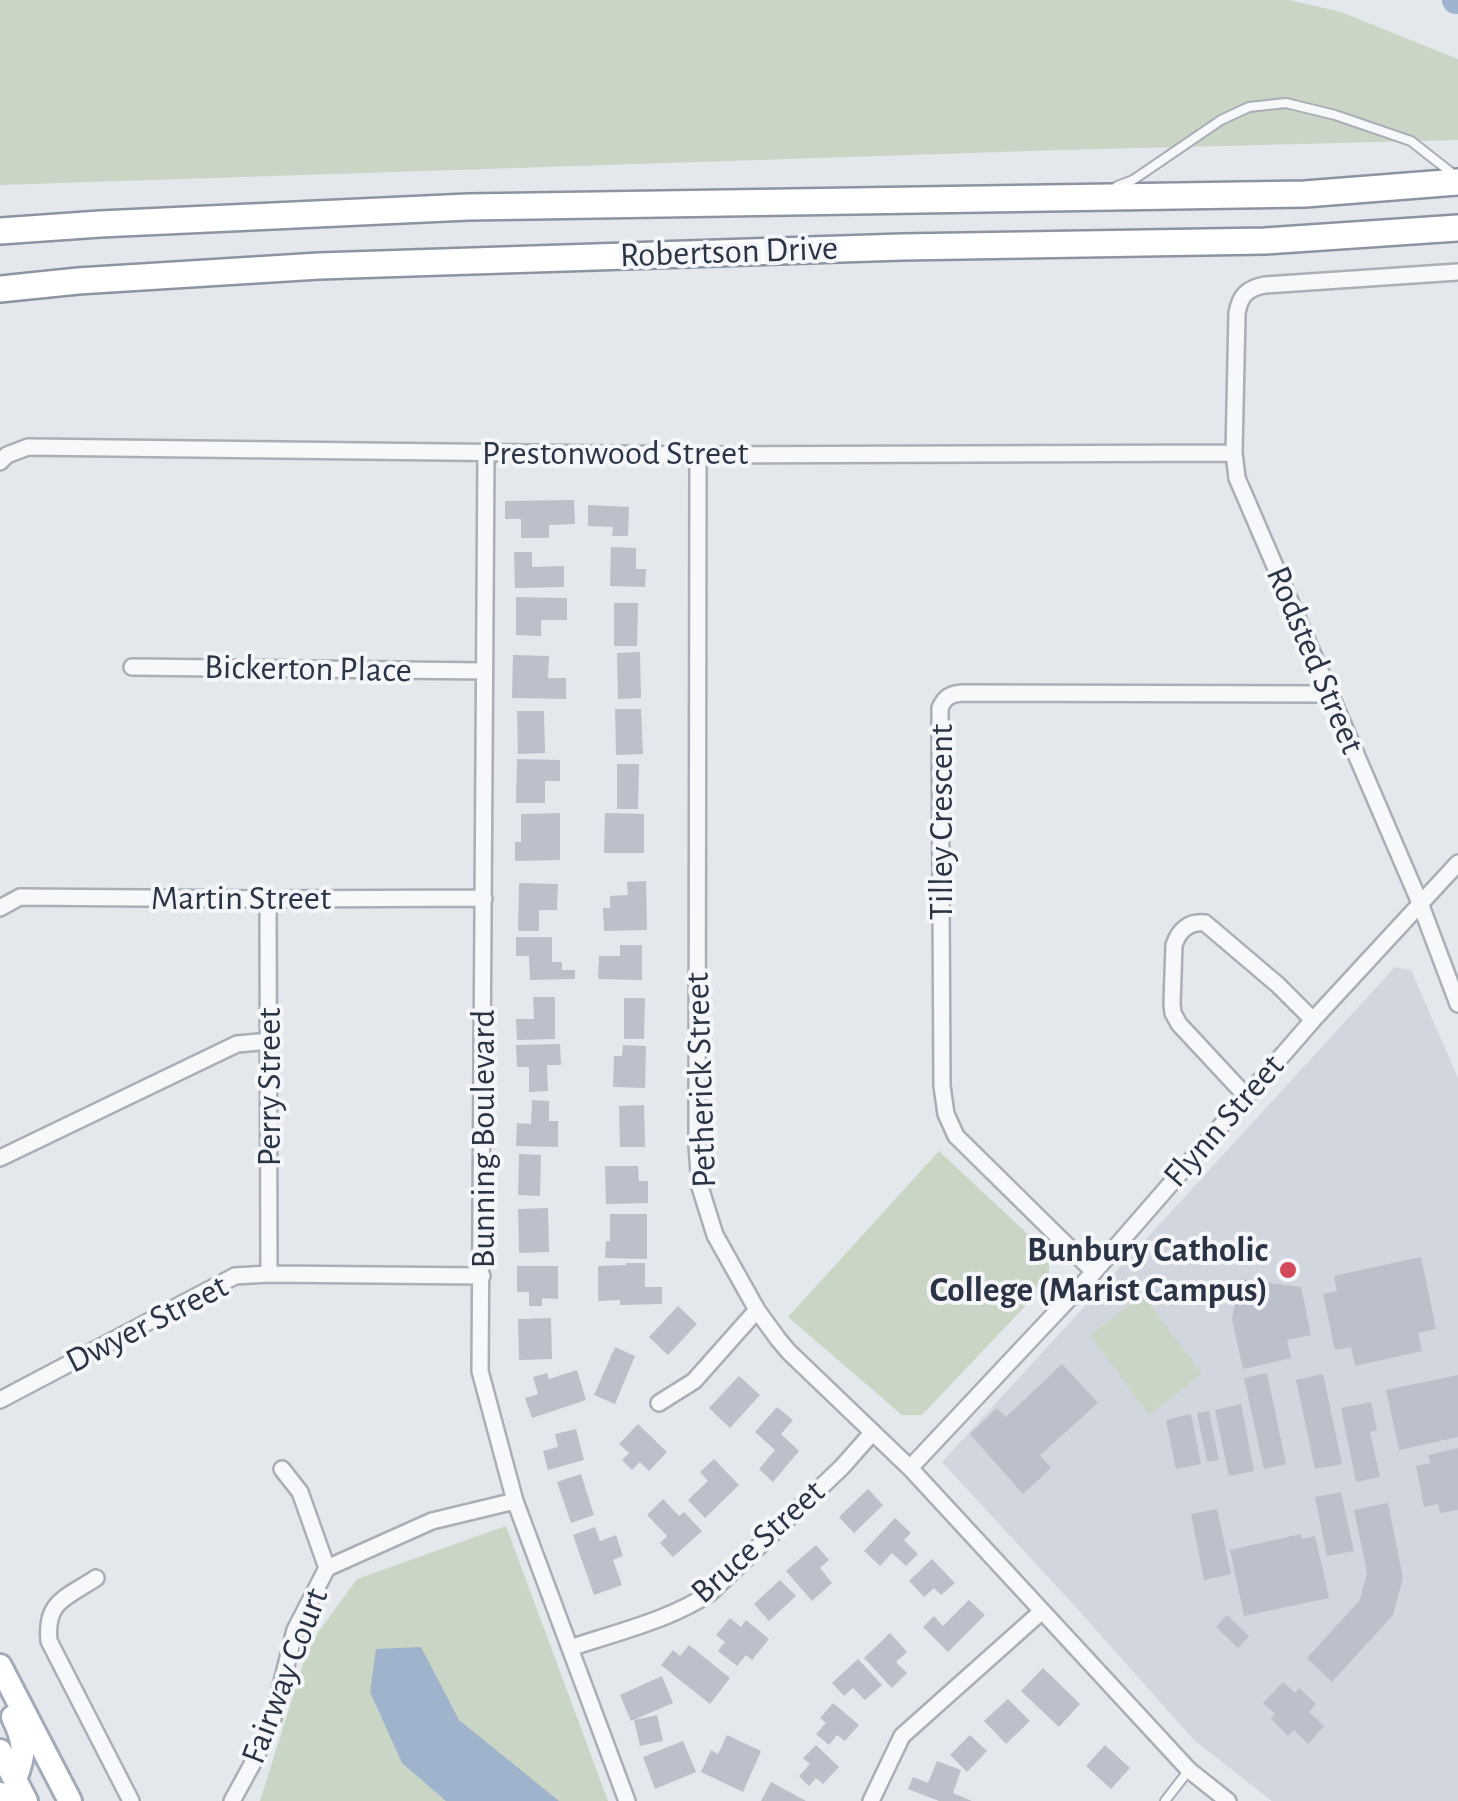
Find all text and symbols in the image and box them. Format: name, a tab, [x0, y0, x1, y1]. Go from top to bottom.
street label: Robertson Drive	[619, 227, 839, 277]
street label: Prestonwood Street	[482, 432, 748, 474]
street label: Rodsted Street	[1257, 560, 1373, 760]
street label: Bickerton Place	[204, 646, 412, 692]
street label: Tilley Crescent	[920, 724, 962, 920]
street label: Martin Street	[151, 877, 331, 919]
street label: Petherick Street	[676, 971, 726, 1189]
street label: Perry Street	[248, 1007, 290, 1167]
street label: Bunning Boulevard	[462, 1009, 504, 1269]
street label: Flynn Street	[1155, 1046, 1293, 1196]
place label: Bunbury Catholic College (Marist Campus)	[930, 1229, 1268, 1311]
marker: Bunbury Catholic College (Marist Campus)	[1277, 1259, 1299, 1281]
street label: Dwyer Street	[59, 1265, 235, 1383]
street label: Bruce Street	[683, 1471, 833, 1613]
street label: Fairway Court	[232, 1582, 338, 1770]

